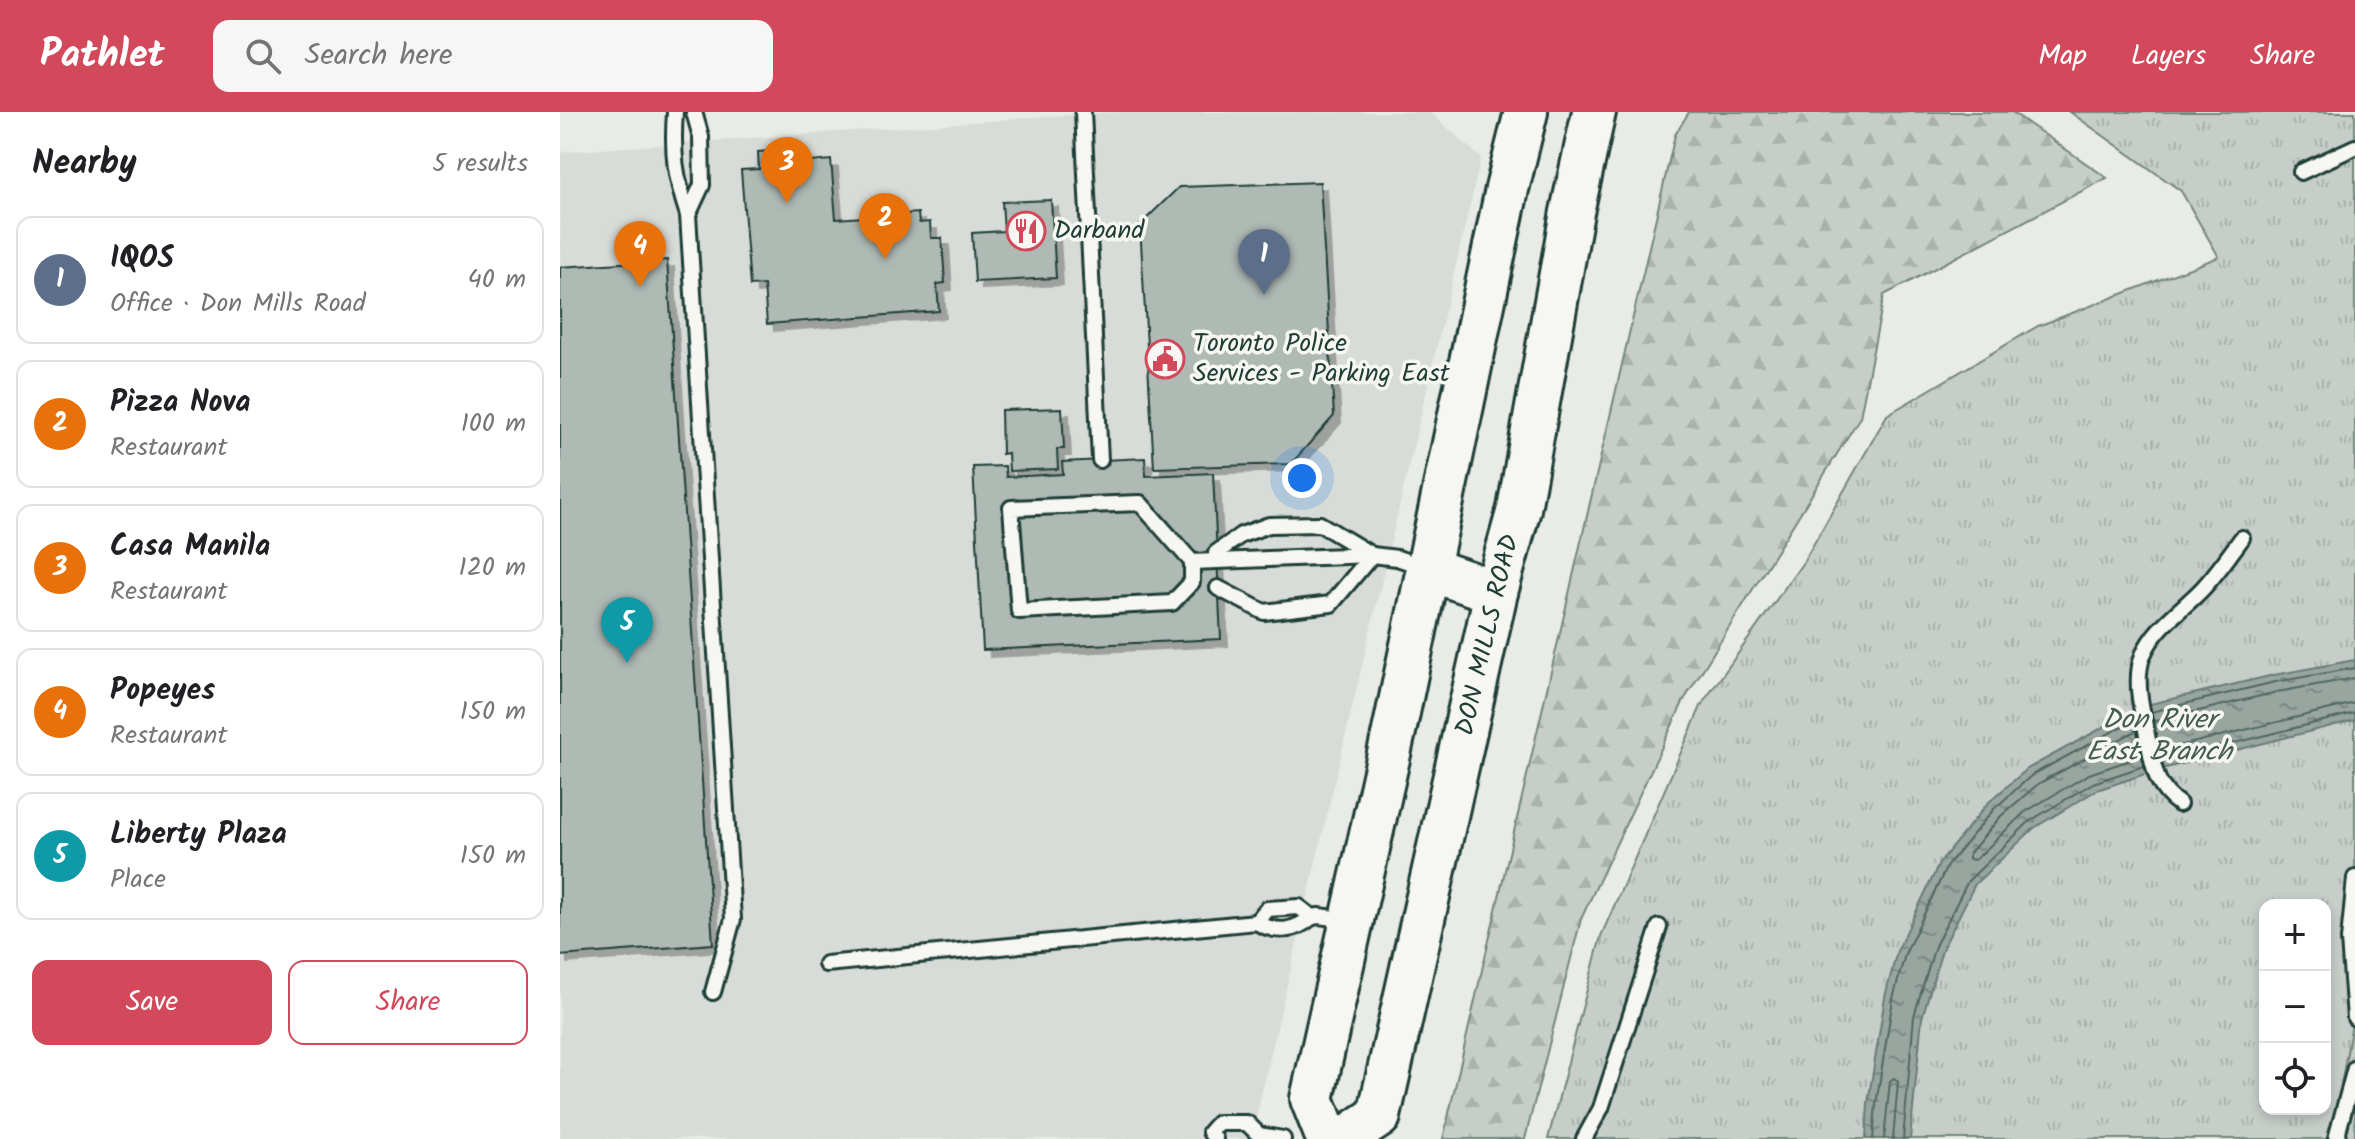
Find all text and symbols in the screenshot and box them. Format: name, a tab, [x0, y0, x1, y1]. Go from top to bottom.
search box	[213, 20, 773, 92]
text: Pathlet	[40, 26, 165, 86]
text: Search here	[305, 32, 452, 80]
icon: search	[241, 34, 285, 78]
text: Map	[2038, 34, 2087, 79]
text: Layers	[2131, 34, 2206, 79]
text: Share	[2250, 34, 2315, 79]
text: Nearby	[32, 137, 137, 191]
pin: 3	[761, 137, 813, 203]
text: 5 results	[432, 143, 528, 185]
pin: 2	[859, 193, 911, 259]
restaurant icon: Darband	[1005, 210, 1047, 252]
place label: Darband	[1054, 210, 1145, 252]
pin: 4	[614, 221, 666, 287]
pin: 1	[1238, 229, 1290, 295]
text: IQOS	[110, 235, 174, 283]
text: 1	[56, 259, 64, 301]
text: 40 m	[468, 259, 526, 301]
text: Office · Don Mills Road	[110, 283, 366, 325]
place label: Toronto Police Services - Parking East	[1193, 323, 1451, 395]
public building icon: Toronto Police Services - Parking East	[1144, 338, 1186, 380]
text: Pizza Nova	[110, 379, 251, 427]
text: 2	[52, 403, 68, 445]
text: 100 m	[461, 403, 526, 445]
text: Restaurant	[110, 427, 227, 469]
your location	[1282, 458, 1322, 498]
text: Casa Manila	[110, 523, 270, 571]
street label: DON MILLS ROAD	[1444, 530, 1532, 740]
text: 3	[53, 547, 67, 589]
text: 120 m	[459, 547, 526, 589]
text: Restaurant	[110, 571, 227, 613]
pin: 5	[601, 597, 653, 663]
text: Popeyes	[110, 667, 215, 715]
text: 4	[53, 691, 67, 733]
text: 150 m	[460, 691, 526, 733]
water label: Don River East Branch	[2086, 698, 2234, 775]
text: Restaurant	[110, 715, 227, 757]
text: Liberty Plaza	[110, 811, 287, 859]
text: 5	[53, 835, 67, 877]
text: 150 m	[460, 835, 526, 877]
text: Place	[110, 859, 166, 901]
map controls	[2259, 899, 2331, 1115]
button: +	[2259, 899, 2331, 971]
button: Save	[32, 960, 272, 1045]
button: Share	[288, 960, 528, 1045]
button: −	[2259, 971, 2331, 1043]
button: locate	[2259, 1043, 2331, 1115]

